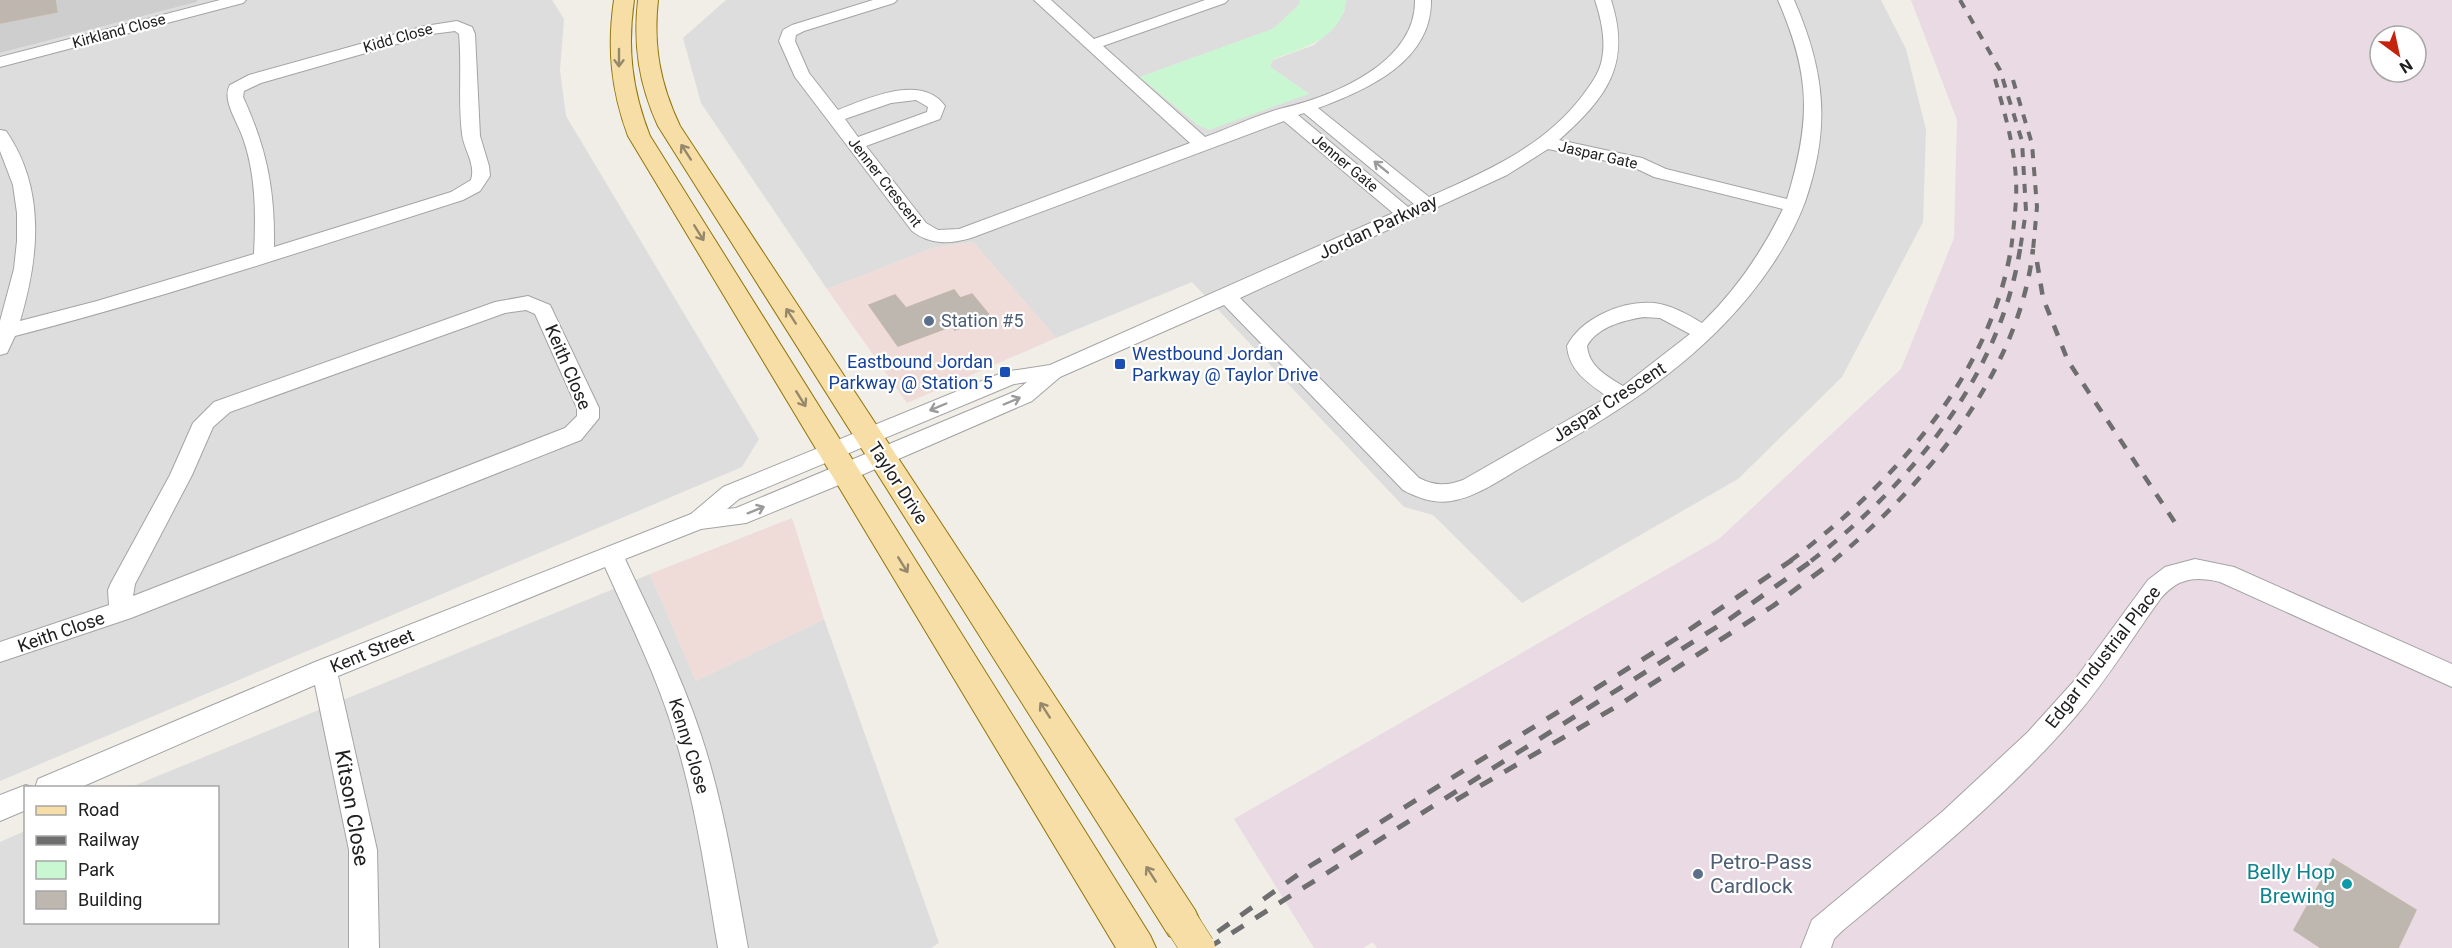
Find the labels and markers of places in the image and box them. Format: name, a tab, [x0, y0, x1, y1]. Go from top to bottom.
place label: Station #5	[941, 310, 1024, 331]
marker: Station #5	[922, 314, 936, 328]
place label: Westbound Jordan Parkway @ Taylor Drive	[1132, 343, 1318, 385]
place label: Eastbound Jordan Parkway @ Station 5	[829, 351, 993, 393]
marker: Westbound Jordan Parkway @ Taylor Drive	[1113, 357, 1127, 371]
marker: Eastbound Jordan Parkway @ Station 5	[998, 365, 1012, 379]
place label: Petro-Pass Cardlock	[1710, 850, 1812, 898]
place label: Belly Hop Brewing	[2247, 860, 2335, 908]
marker: Petro-Pass Cardlock	[1691, 867, 1705, 881]
marker: Belly Hop Brewing	[2340, 877, 2354, 891]

